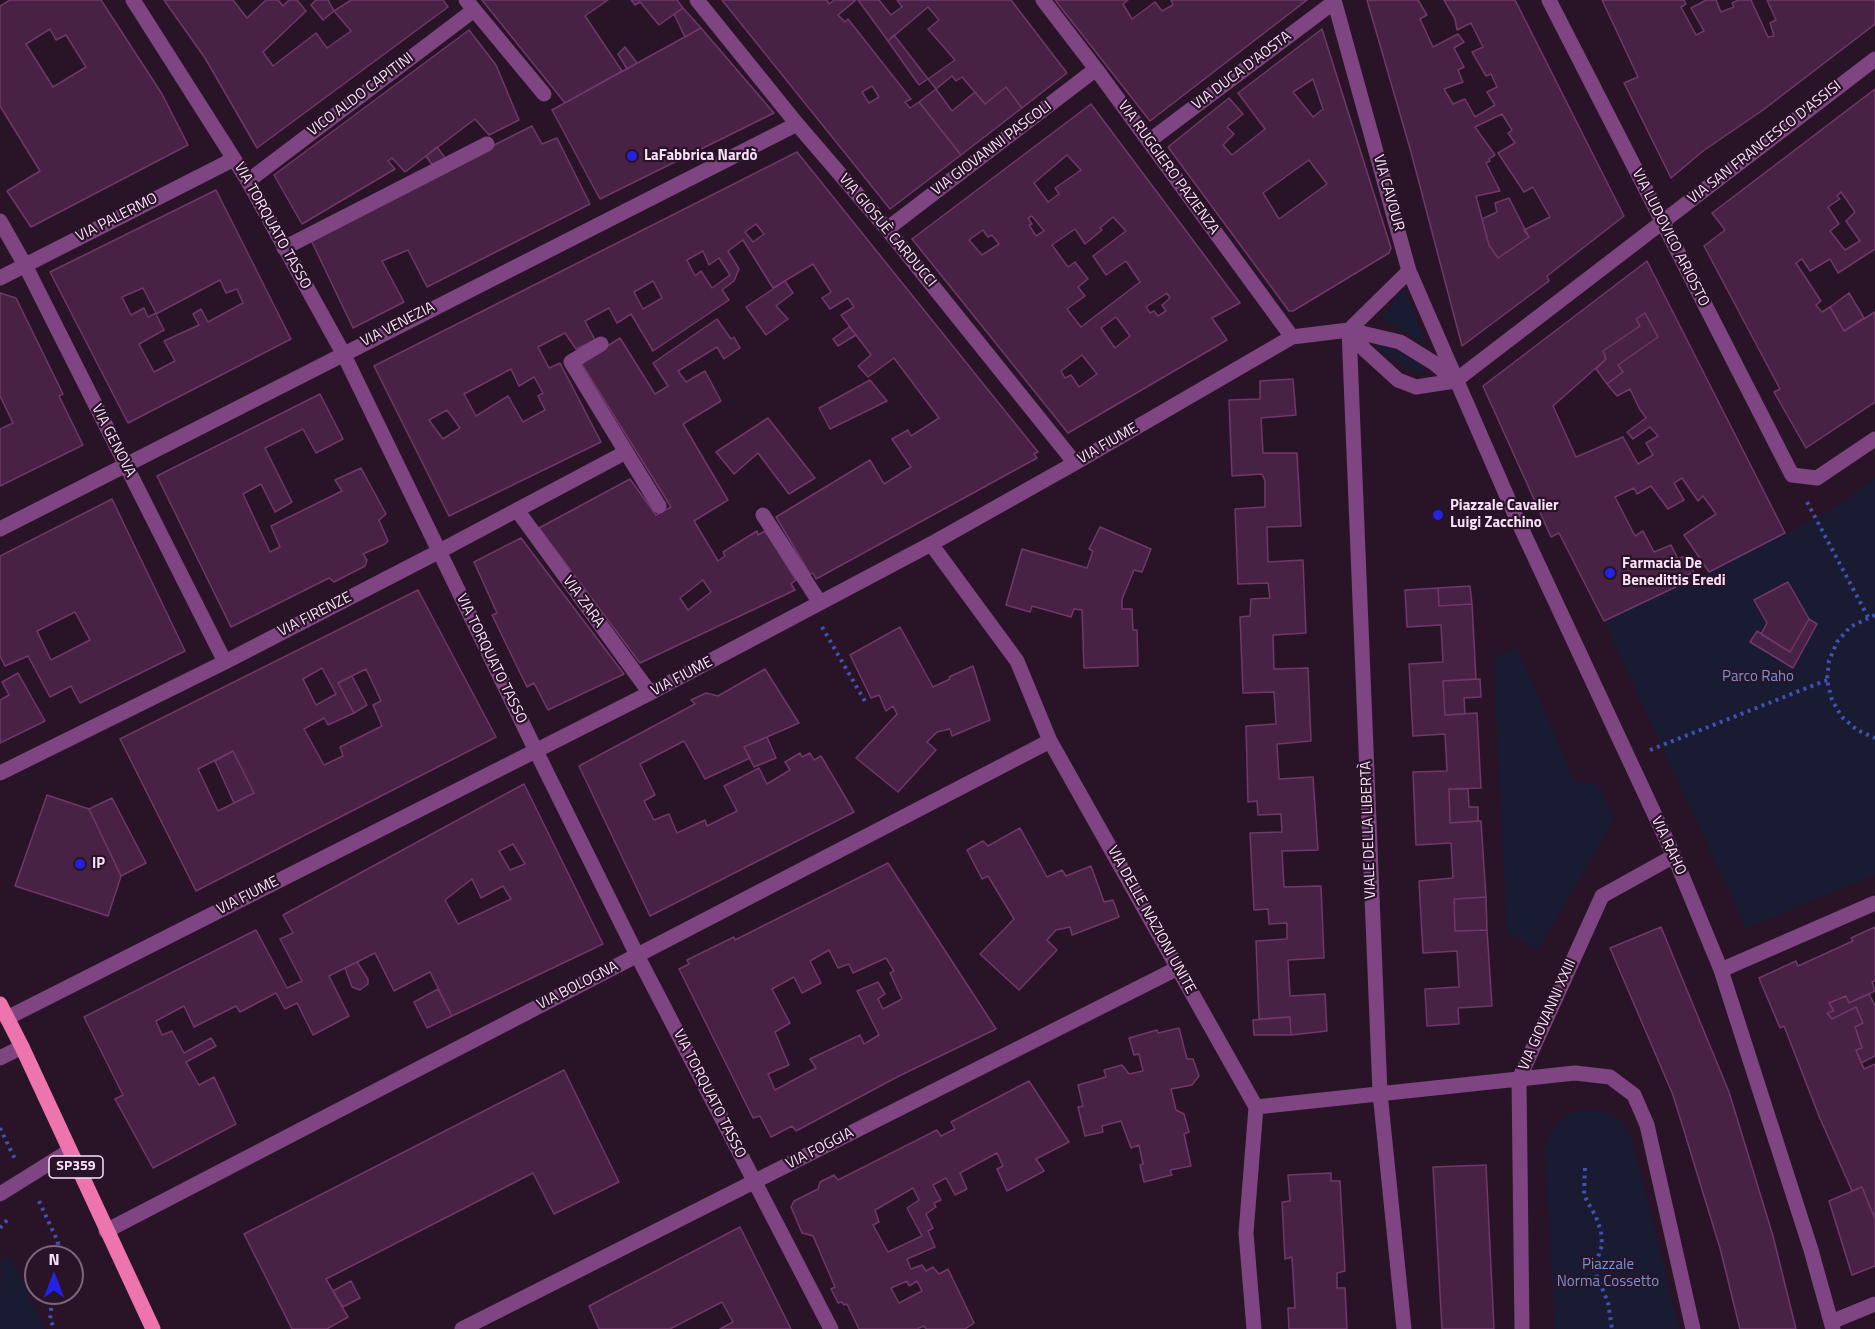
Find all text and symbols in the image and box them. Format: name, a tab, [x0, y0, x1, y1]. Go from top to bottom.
street label: VIA DUCA D'AOSTA	[1189, 28, 1295, 114]
street label: VICO ALDO CAPITINI	[305, 49, 417, 141]
street label: VIA SAN FRANCESCO D'ASSISI	[1685, 78, 1845, 208]
street label: VIA GIOVANNI PASCOLI	[928, 98, 1056, 200]
street label: VIA RUGGIERO PAZIENZA	[1113, 98, 1223, 238]
place label: LaFabbrica Nardò	[644, 147, 757, 165]
marker: LaFabbrica Nardò	[625, 149, 639, 163]
street label: VIA CAVOUR	[1369, 153, 1407, 233]
street label: VIA TORQUATO TASSO	[230, 160, 314, 292]
street label: VIA LUDOVICO ARIOSTO	[1628, 166, 1712, 310]
street label: VIA GIOSUÈ CARDUCCI	[834, 171, 940, 291]
street label: VIA PALERMO	[73, 190, 161, 246]
street label: VIA VENEZIA	[358, 299, 438, 351]
street label: VIA GENOVA	[87, 402, 139, 480]
street label: VIA FIUME	[1075, 420, 1141, 468]
place label: Piazzale Cavalier Luigi Zacchino	[1450, 497, 1559, 532]
marker: Piazzale Cavalier Luigi Zacchino	[1431, 508, 1445, 522]
place label: Farmacia De Benedittis Eredi	[1622, 555, 1726, 590]
marker: Farmacia De Benedittis Eredi	[1603, 566, 1617, 580]
street label: VIA ZARA	[558, 573, 608, 631]
street label: VIA FIRENZE	[275, 589, 355, 641]
street label: VIA TORQUATO TASSO	[452, 591, 530, 727]
street label: VIA FIUME	[648, 653, 716, 701]
park label: Parco Raho	[1722, 668, 1794, 686]
street label: VIALE DELLA LIBERTÀ	[1358, 761, 1380, 899]
street label: VIA RAHO	[1647, 814, 1689, 878]
street label: VIA DELLE NAZIONI UNITE	[1103, 843, 1199, 997]
place label: IP	[92, 855, 105, 873]
marker: IP	[73, 857, 87, 871]
street label: VIA FIUME	[214, 873, 282, 919]
street label: VIA GIOVANNI XXIII	[1515, 957, 1581, 1073]
street label: VIA BOLOGNA	[534, 958, 622, 1014]
street label: VIA TORQUATO TASSO	[669, 1027, 749, 1161]
street label: VIA FOGGIA	[783, 1124, 857, 1174]
road number: SP359	[49, 1156, 103, 1178]
north arrow	[24, 1245, 84, 1305]
text: N	[48, 1247, 60, 1271]
park label: Piazzale Norma Cossetto	[1557, 1256, 1659, 1291]

